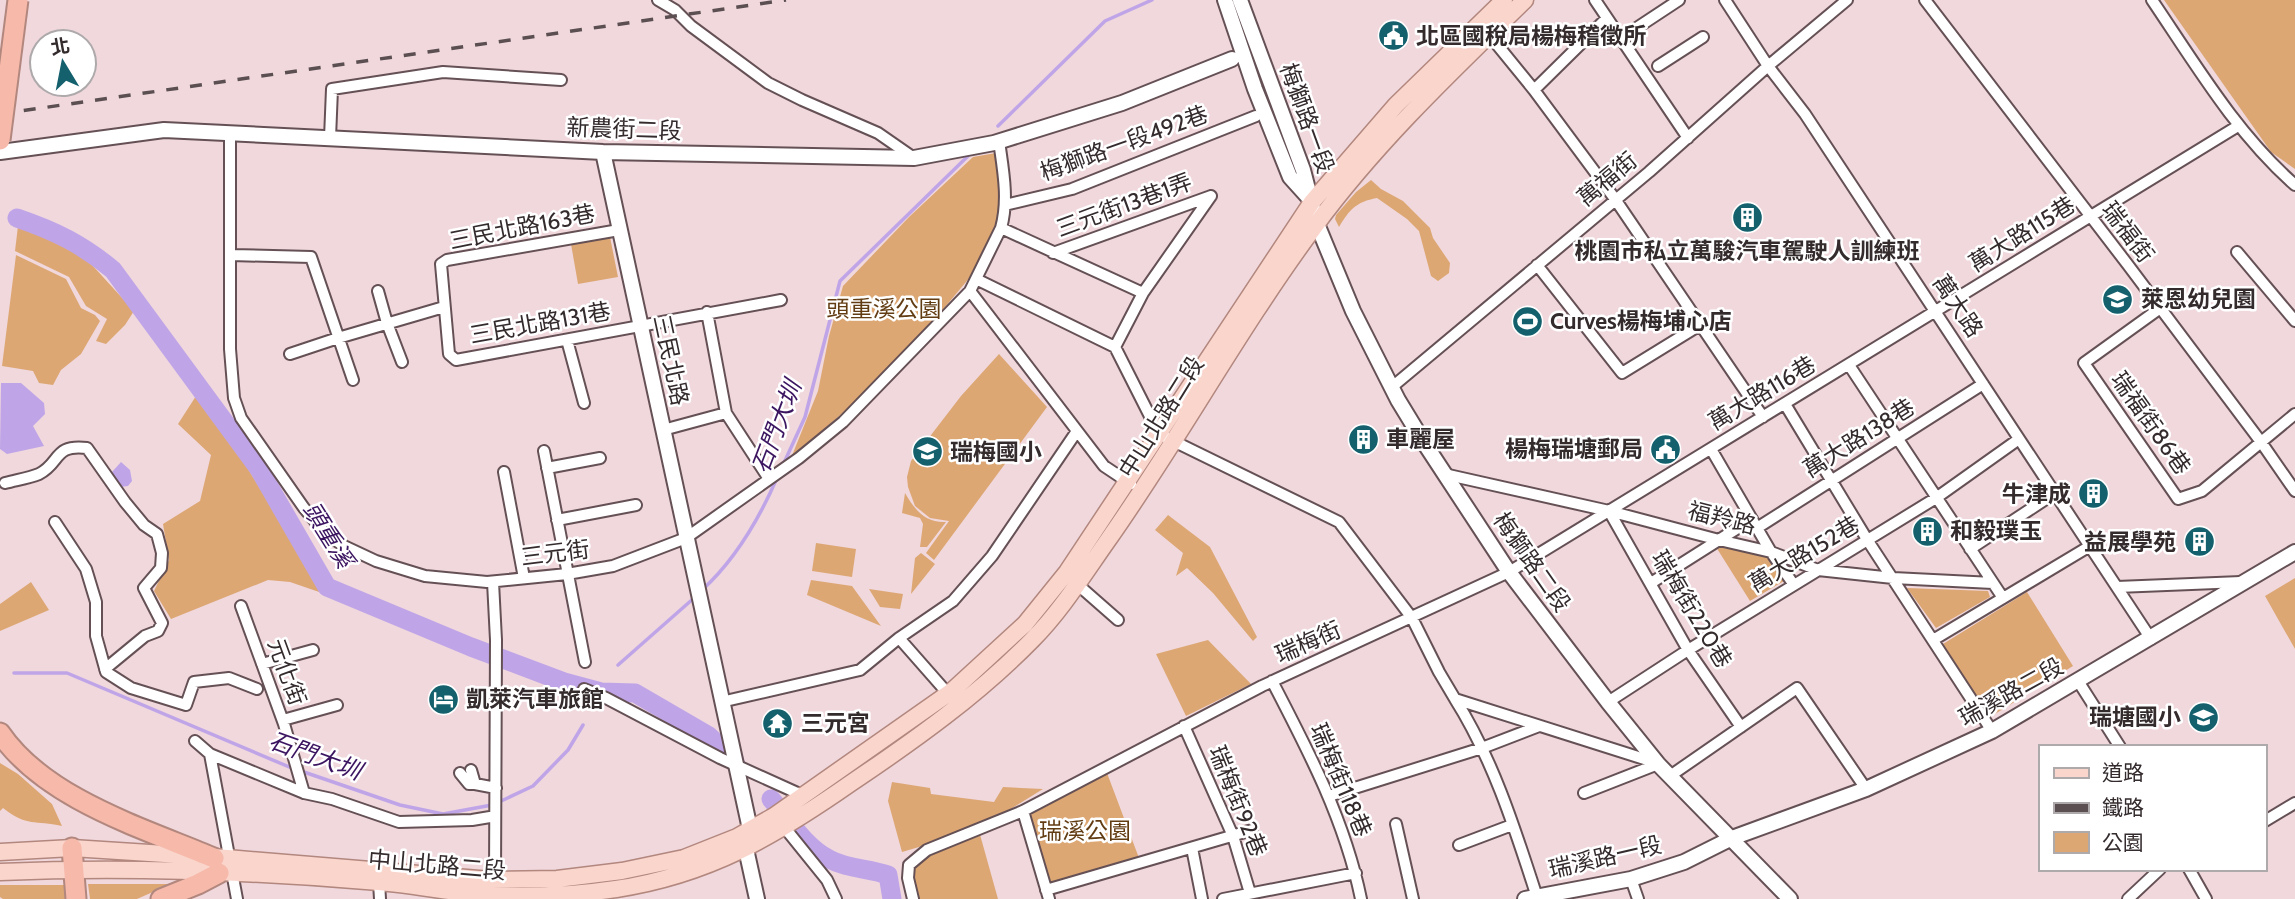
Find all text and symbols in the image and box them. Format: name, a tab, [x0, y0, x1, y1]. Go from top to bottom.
public building icon: 北區國稅局楊梅稽徵所	[1376, 19, 1410, 53]
place label: 北區國稅局楊梅稽徵所	[1416, 22, 1646, 50]
north arrow	[28, 28, 98, 98]
text: 北	[49, 34, 71, 60]
street label: 梅獅路一段	[1274, 59, 1340, 177]
street label: 梅獅路一段492巷	[1036, 100, 1212, 186]
street label: 新農街二段	[566, 113, 682, 145]
street label: 萬福街	[1572, 146, 1642, 212]
street label: 三元街13巷1弄	[1052, 167, 1196, 243]
street label: 萬大路115巷	[1964, 190, 2080, 278]
street label: 瑞福街	[2096, 196, 2160, 268]
street label: 三民北路163巷	[447, 199, 597, 255]
building icon: 桃園市私立萬駿汽車駕駛人訓練班	[1730, 200, 1764, 234]
place label: 桃園市私立萬駿汽車駕駛人訓練班	[1575, 237, 1920, 265]
street label: 萬大路	[1927, 270, 1989, 342]
school or university icon: 萊恩幼兒園	[2101, 282, 2135, 316]
place label: 萊恩幼兒園	[2141, 285, 2256, 313]
park label: 頭重溪公園	[827, 295, 942, 323]
street label: 三民北路131巷	[467, 297, 613, 349]
sports icon: Curves楊梅埔心店	[1510, 304, 1544, 338]
place label: Curves楊梅埔心店	[1550, 307, 1732, 335]
street label: 三民北路	[648, 312, 694, 408]
street label: 萬大路116巷	[1703, 350, 1821, 436]
street label: 中山北路二段	[1113, 351, 1209, 483]
street label: 瑞福街86巷	[2105, 366, 2197, 480]
water label: 石門大圳	[746, 374, 808, 477]
street label: 萬大路138巷	[1798, 393, 1920, 483]
building icon: 車麗屋	[1346, 422, 1380, 456]
place label: 車麗屋	[1386, 425, 1455, 453]
public building icon: 楊梅瑞塘郵局	[1649, 432, 1683, 466]
school or university icon: 瑞梅國小	[910, 435, 944, 469]
place label: 楊梅瑞塘郵局	[1505, 435, 1643, 463]
place label: 瑞梅國小	[950, 438, 1042, 466]
building icon: 牛津成	[2077, 477, 2111, 511]
place label: 牛津成	[2002, 480, 2071, 508]
street label: 福羚路	[1685, 496, 1759, 540]
water label: 頭重溪	[297, 497, 361, 575]
street label: 梅獅路二段	[1488, 507, 1576, 617]
street label: 萬大路152巷	[1744, 510, 1864, 598]
building icon: 和毅璞玉	[1910, 514, 1944, 548]
place label: 和毅璞玉	[1950, 517, 2042, 545]
building icon: 益展學苑	[2182, 525, 2216, 559]
place label: 益展學苑	[2084, 528, 2176, 556]
street label: 三元街	[519, 535, 591, 571]
street label: 瑞梅街220巷	[1646, 545, 1738, 673]
street label: 瑞梅街	[1271, 615, 1345, 669]
street label: 元化街	[262, 635, 312, 709]
street label: 瑞溪路二段	[1954, 652, 2068, 732]
hotel icon: 凱萊汽車旅館	[426, 682, 460, 716]
place label: 凱萊汽車旅館	[466, 685, 604, 713]
school or university icon: 瑞塘國小	[2187, 700, 2221, 734]
place label: 瑞塘國小	[2089, 703, 2181, 731]
temple icon: 三元宮	[761, 706, 795, 740]
place label: 三元宮	[801, 709, 870, 737]
street label: 瑞梅街118巷	[1304, 719, 1378, 841]
water label: 石門大圳	[265, 725, 368, 787]
street label: 瑞梅街92巷	[1203, 741, 1273, 861]
legend	[2039, 745, 2267, 871]
text: 道路	[2102, 760, 2144, 785]
text: 鐵路	[2102, 795, 2144, 820]
park label: 瑞溪公園	[1039, 817, 1131, 845]
street label: 瑞溪路一段	[1546, 830, 1664, 884]
text: 公園	[2102, 830, 2144, 855]
street label: 中山北路二段	[367, 845, 507, 885]

